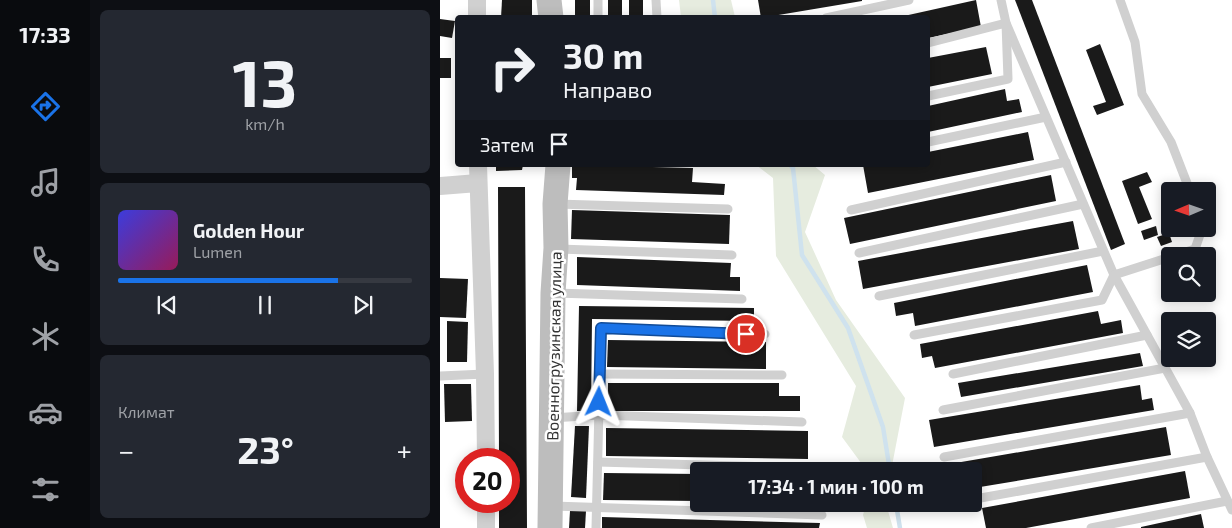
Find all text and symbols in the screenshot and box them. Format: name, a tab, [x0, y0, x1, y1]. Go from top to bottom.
text: 17:33	[19, 21, 71, 47]
text: 30 m	[563, 34, 643, 76]
icon: right	[480, 35, 545, 100]
text: 13	[233, 42, 297, 120]
text: Направо	[563, 76, 652, 102]
icon: directions	[28, 89, 63, 124]
text: km/h	[245, 114, 285, 133]
icon: arrive	[545, 130, 573, 158]
text: Затем	[480, 133, 535, 156]
icon: music	[28, 165, 63, 200]
north arrow	[1161, 182, 1216, 238]
map controls	[1161, 182, 1216, 367]
text: Golden Hour	[193, 219, 304, 242]
icon: phone	[28, 242, 63, 277]
text: Lumen	[193, 242, 242, 261]
button: search	[1161, 247, 1216, 302]
street label: Военногрузинская улица	[542, 251, 566, 441]
icon: previous	[153, 291, 181, 319]
icon: pause	[251, 291, 279, 319]
icon: next	[349, 291, 377, 319]
button: layers	[1161, 312, 1216, 367]
pin	[725, 313, 767, 355]
icon: climate	[28, 319, 63, 354]
icon: arrive	[732, 320, 760, 348]
position arrow	[572, 375, 624, 427]
icon: car	[28, 395, 63, 430]
text: Климат	[118, 402, 175, 421]
text: 23°	[237, 426, 294, 472]
text: −	[118, 433, 134, 467]
text: +	[397, 433, 412, 467]
speed limit sign: 20	[455, 448, 520, 513]
icon: filters	[28, 472, 63, 507]
text: 17:34 · 1 мин · 100 m	[748, 475, 924, 498]

